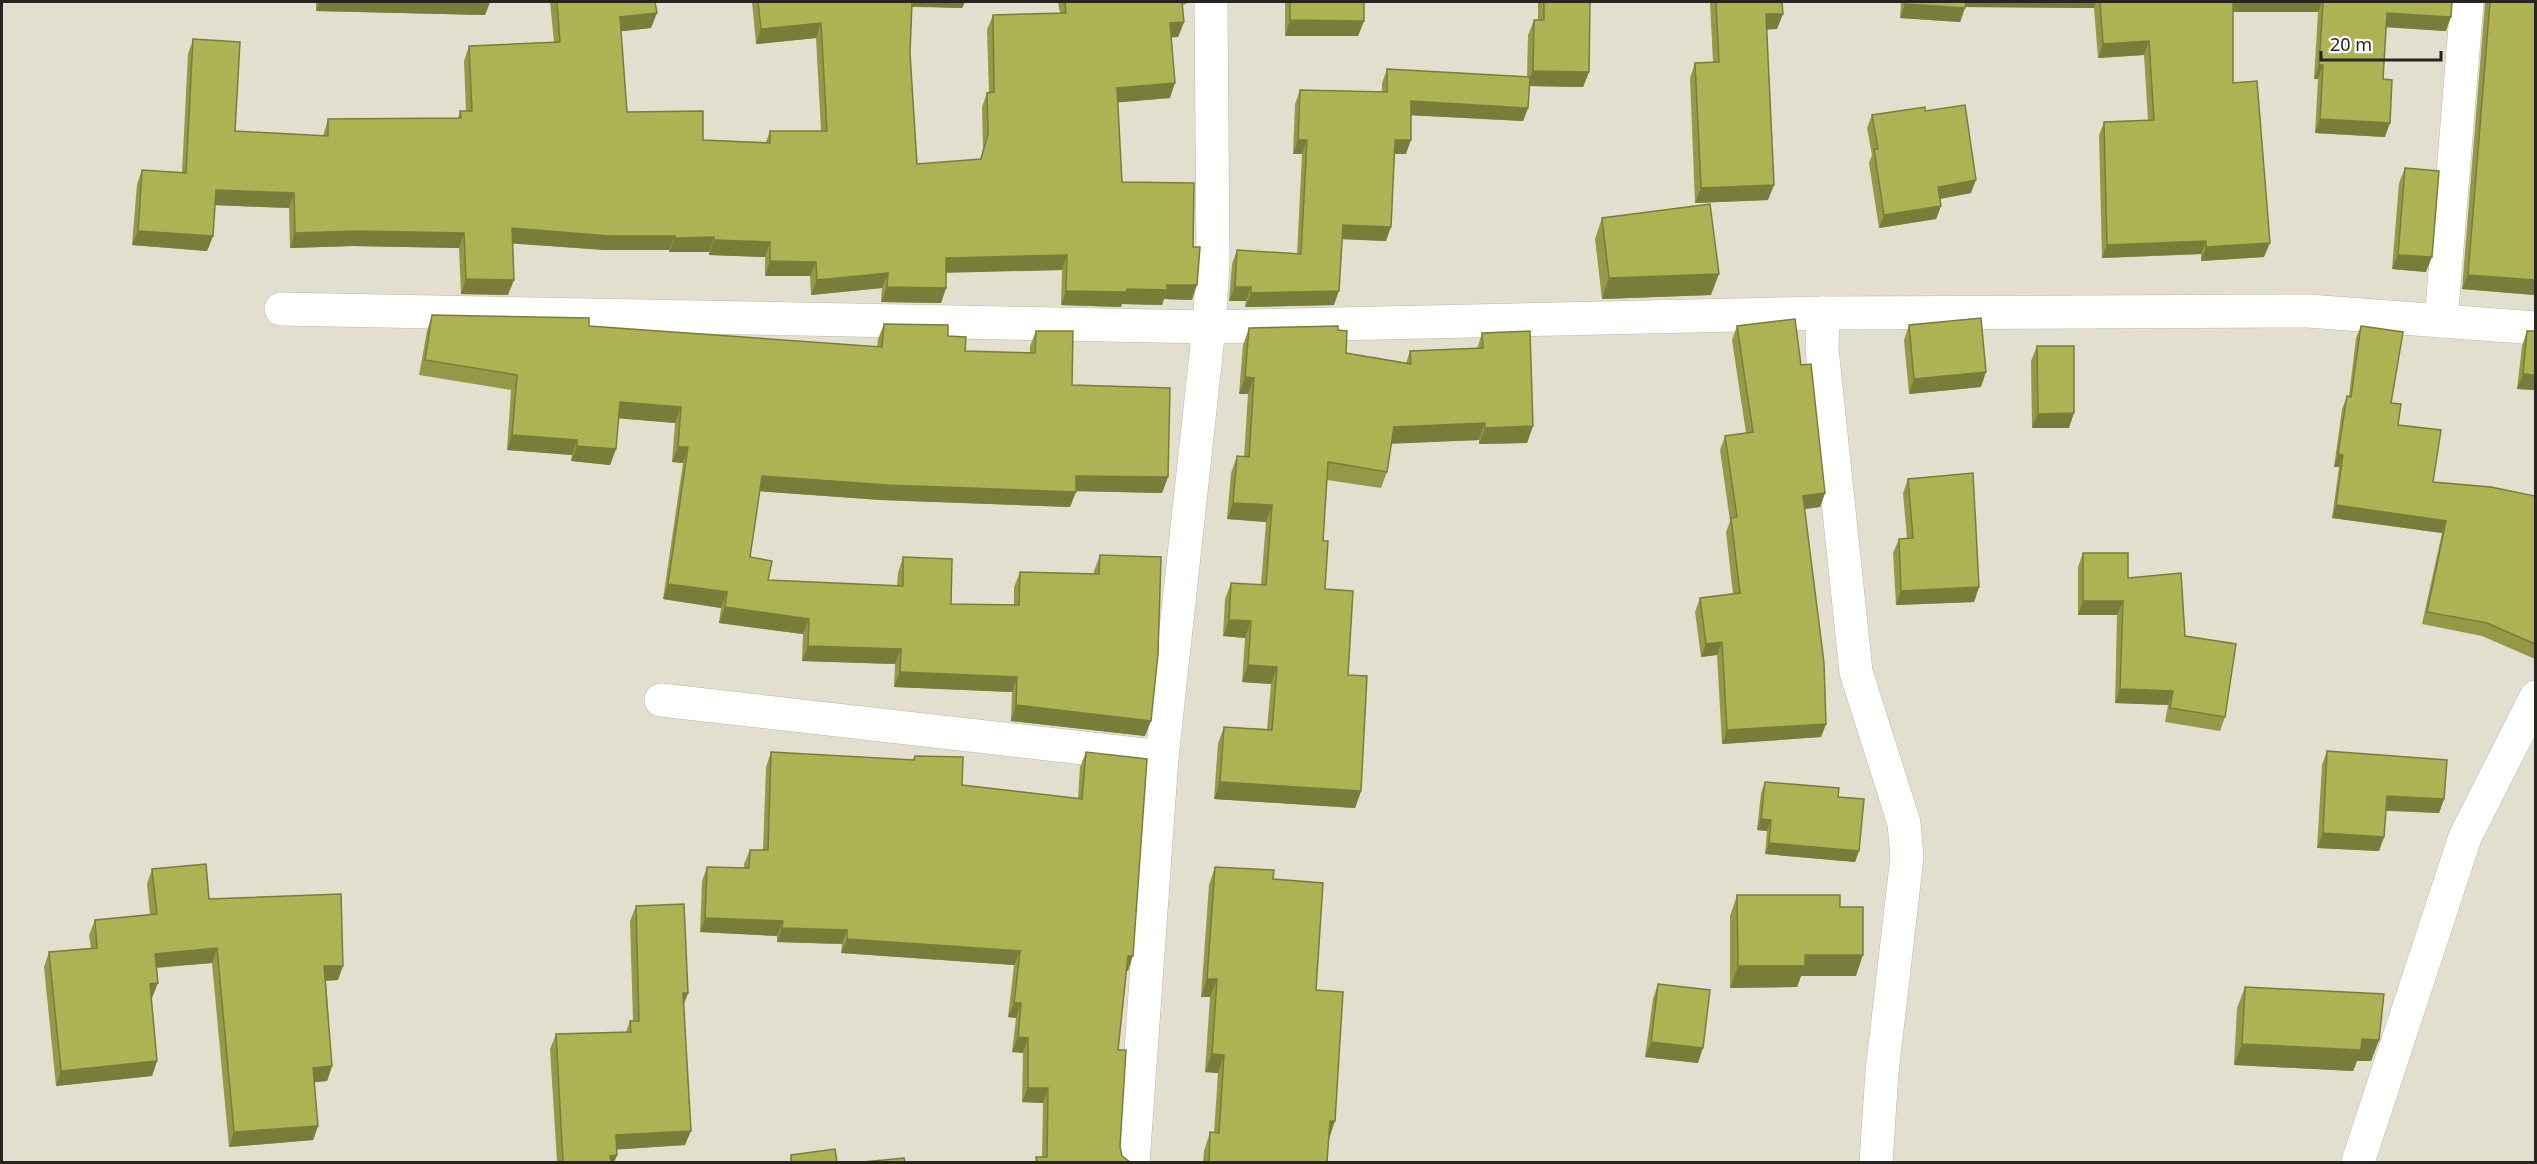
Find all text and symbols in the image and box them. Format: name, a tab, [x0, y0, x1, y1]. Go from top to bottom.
scale bar	[2321, 24, 2441, 62]
text: 20 m	[2330, 32, 2372, 56]

